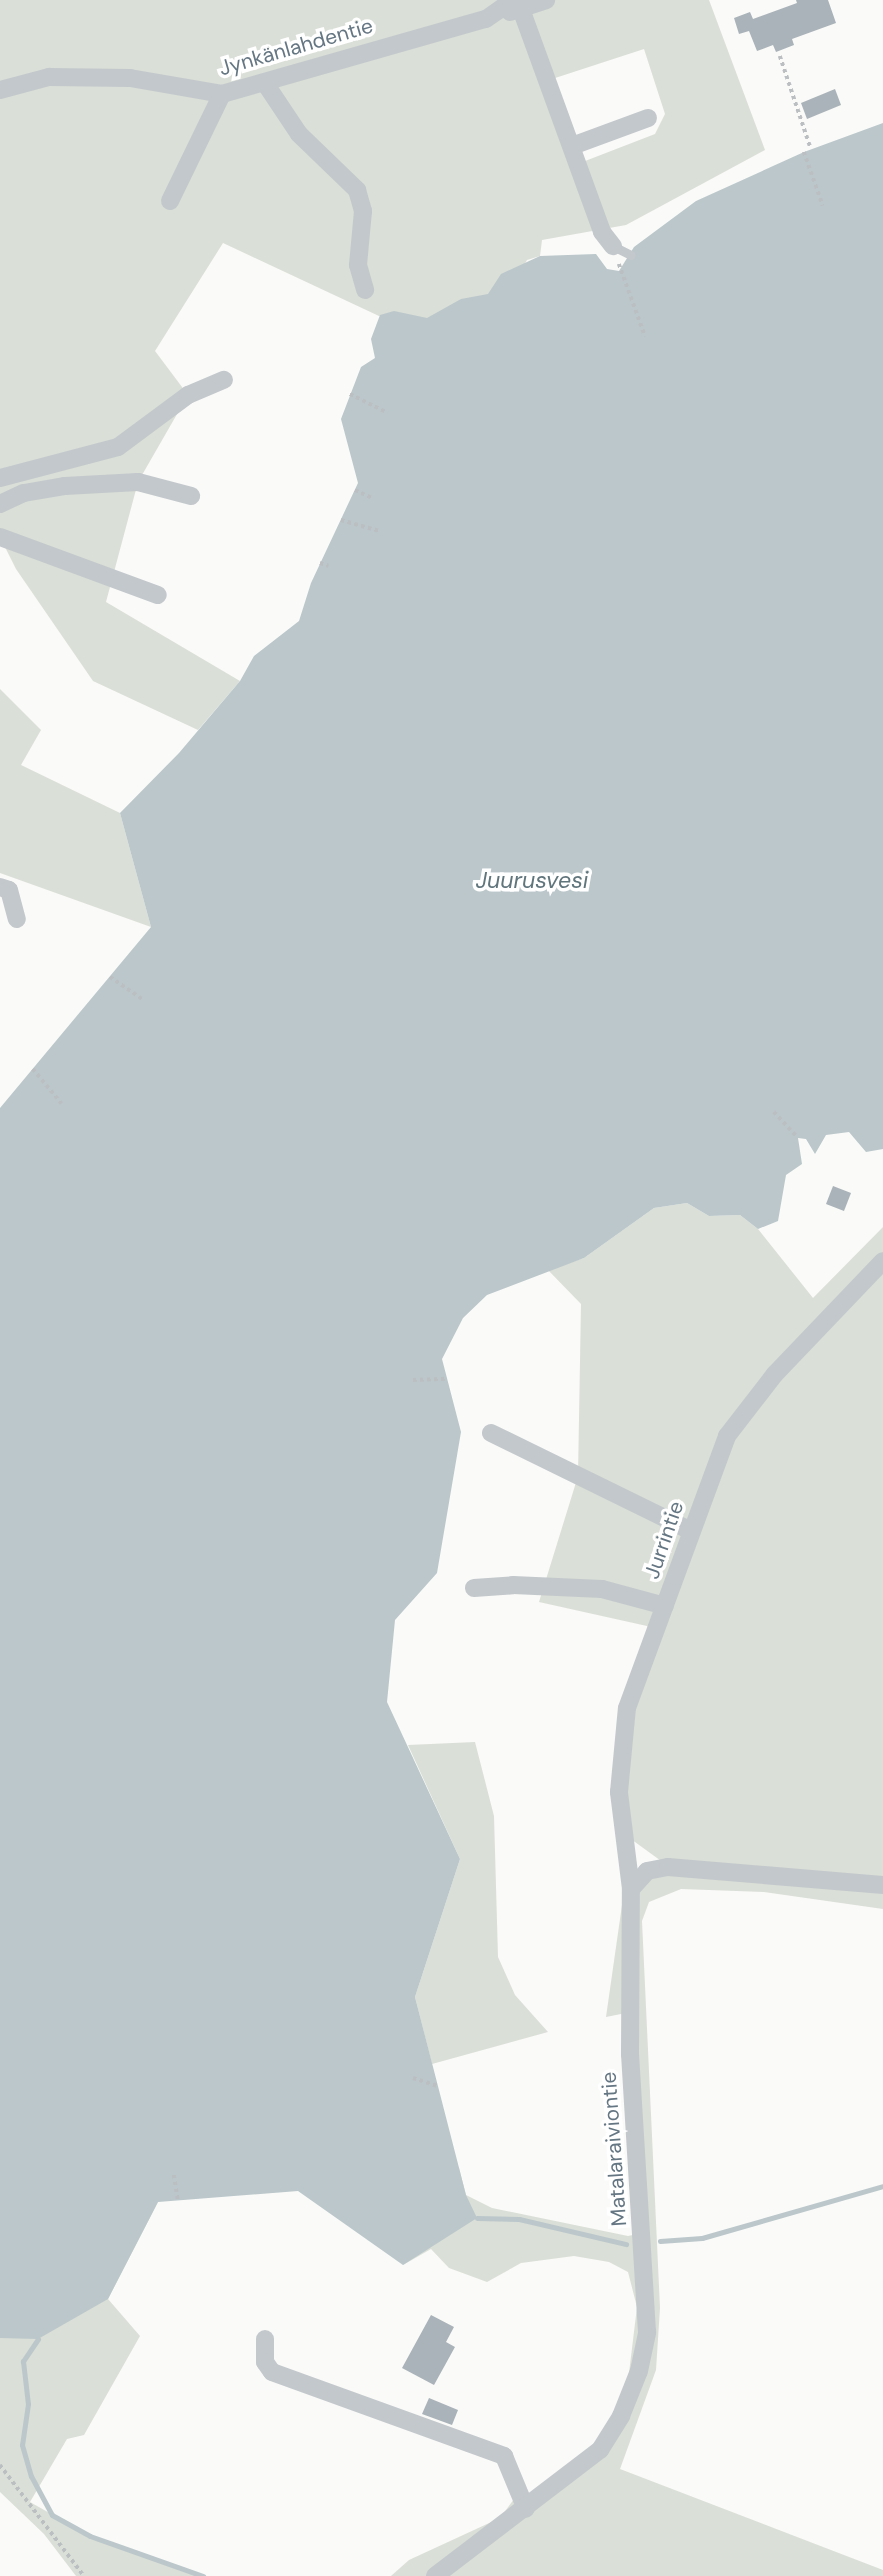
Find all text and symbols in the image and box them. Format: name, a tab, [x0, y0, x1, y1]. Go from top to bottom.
street label: Jynkänlahdentie	[216, 13, 376, 81]
water label: Juurusvesi	[476, 866, 588, 894]
street label: Jurrintie	[639, 1498, 689, 1582]
street label: Matalaraiviontie	[596, 2071, 632, 2227]

